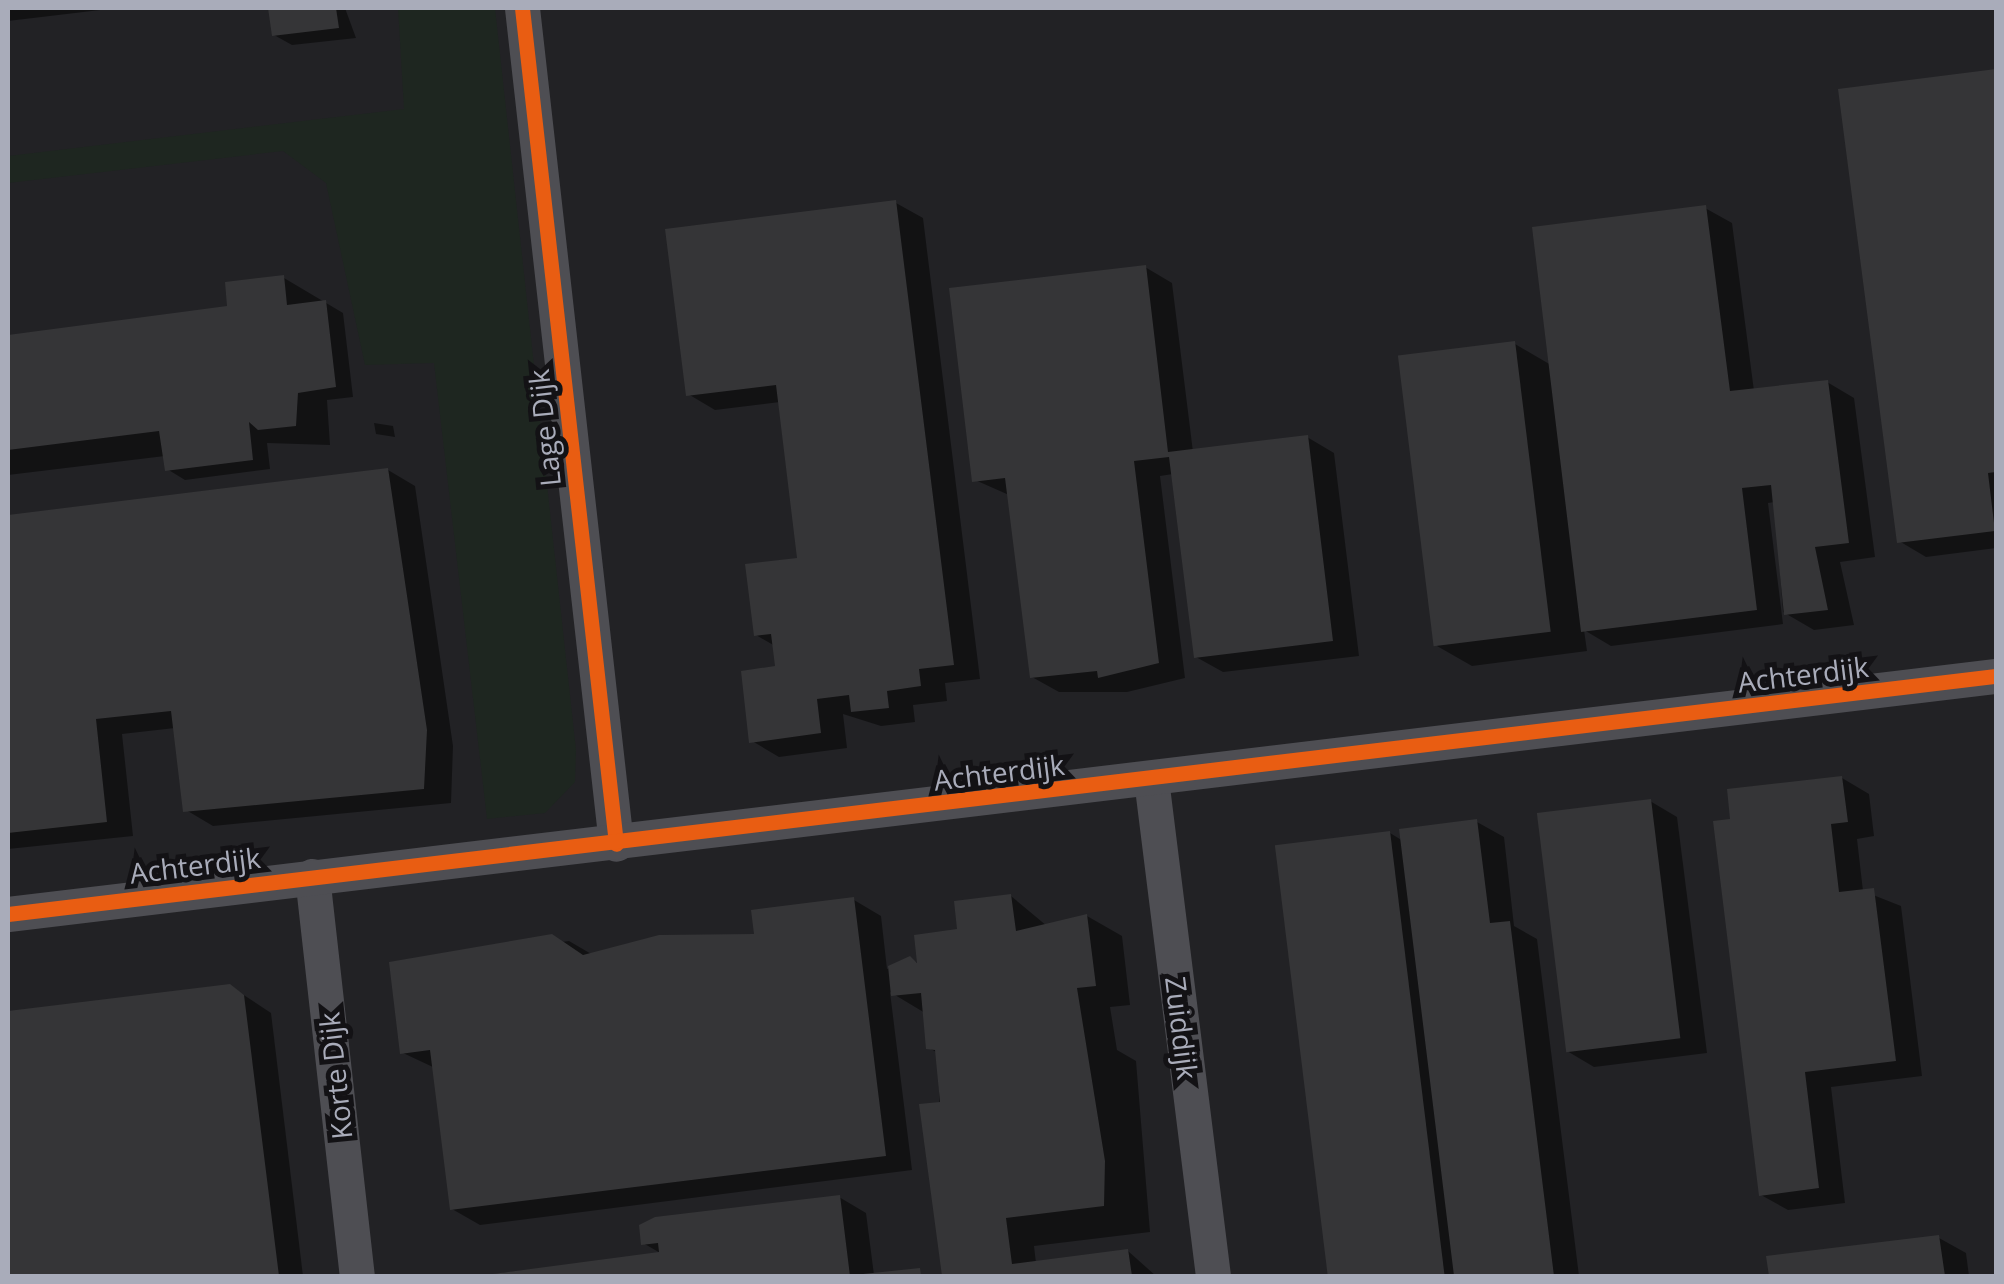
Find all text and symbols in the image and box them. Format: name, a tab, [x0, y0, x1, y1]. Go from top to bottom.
street label: Lage Dijk	[521, 368, 567, 488]
street label: Achterdijk	[1736, 649, 1870, 699]
street label: Achterdijk	[932, 747, 1066, 797]
street label: Achterdijk	[128, 840, 262, 890]
street label: Zuiddijk	[1159, 975, 1205, 1081]
street label: Korte Dijk	[312, 1011, 358, 1141]

